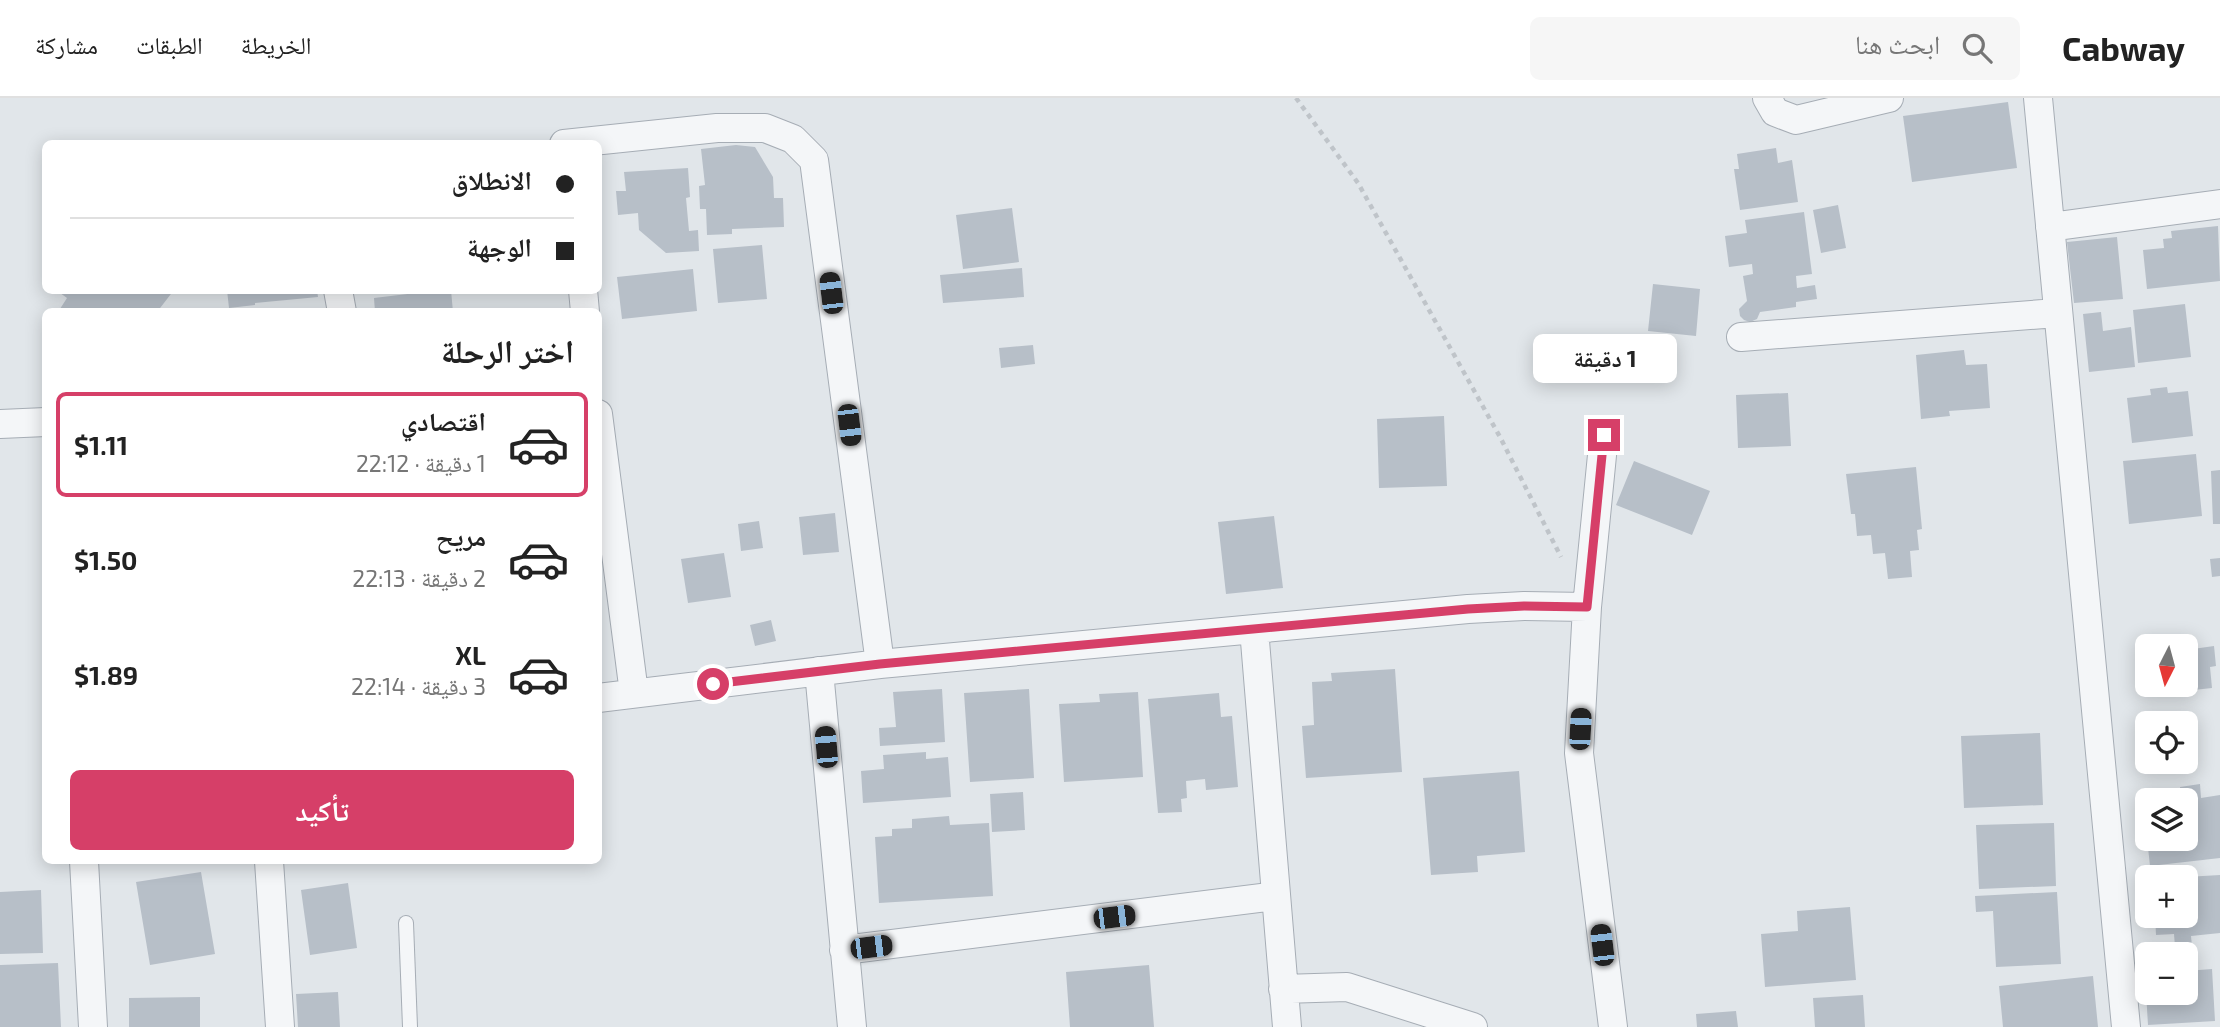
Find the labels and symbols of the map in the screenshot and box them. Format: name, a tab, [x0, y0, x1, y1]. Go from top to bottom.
car	[819, 271, 844, 315]
callout: 1 دقيقة	[1532, 334, 1676, 382]
car	[837, 403, 862, 447]
route end	[1588, 419, 1620, 451]
north arrow	[2135, 634, 2198, 696]
route start	[697, 668, 729, 700]
car	[1569, 707, 1592, 751]
car	[814, 725, 839, 769]
car	[1092, 904, 1137, 930]
car	[1590, 923, 1615, 967]
car	[849, 934, 894, 960]

